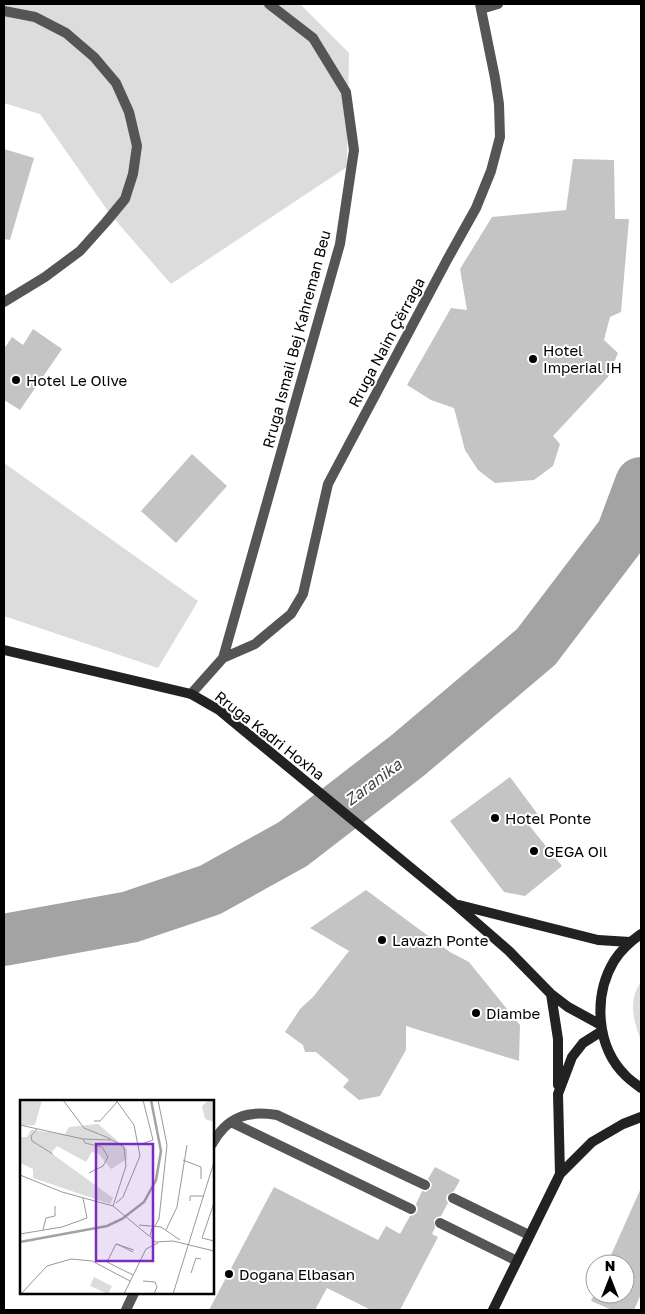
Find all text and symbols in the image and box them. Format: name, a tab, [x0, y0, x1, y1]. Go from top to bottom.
street label: Rruga Ismail Bej Kahreman Beu	[258, 228, 334, 450]
street label: Rruga Naim Çërraga	[344, 274, 428, 410]
place label: Hotel Imperial IH	[543, 341, 622, 376]
marker: Hotel Imperial IH	[527, 353, 539, 365]
place label: Hotel Le Olive	[26, 371, 128, 389]
marker: Hotel Le Olive	[10, 374, 22, 386]
street label: Rruga Kadri Hoxha	[212, 687, 328, 783]
water label: Zaranika	[341, 754, 406, 810]
place label: Hotel Ponte	[505, 809, 591, 827]
marker: Hotel Ponte	[489, 812, 501, 824]
place label: GEGA Oil	[544, 842, 608, 860]
marker: GEGA Oil	[528, 845, 540, 857]
place label: Lavazh Ponte	[392, 931, 489, 949]
marker: Lavazh Ponte	[376, 934, 388, 946]
place label: Diambe	[486, 1004, 540, 1022]
marker: Diambe	[470, 1007, 482, 1019]
inset map	[20, 1100, 214, 1294]
north arrow	[585, 1254, 635, 1304]
text: N	[605, 1257, 615, 1274]
place label: Dogana Elbasan	[239, 1265, 355, 1283]
marker: Dogana Elbasan	[223, 1268, 235, 1280]

